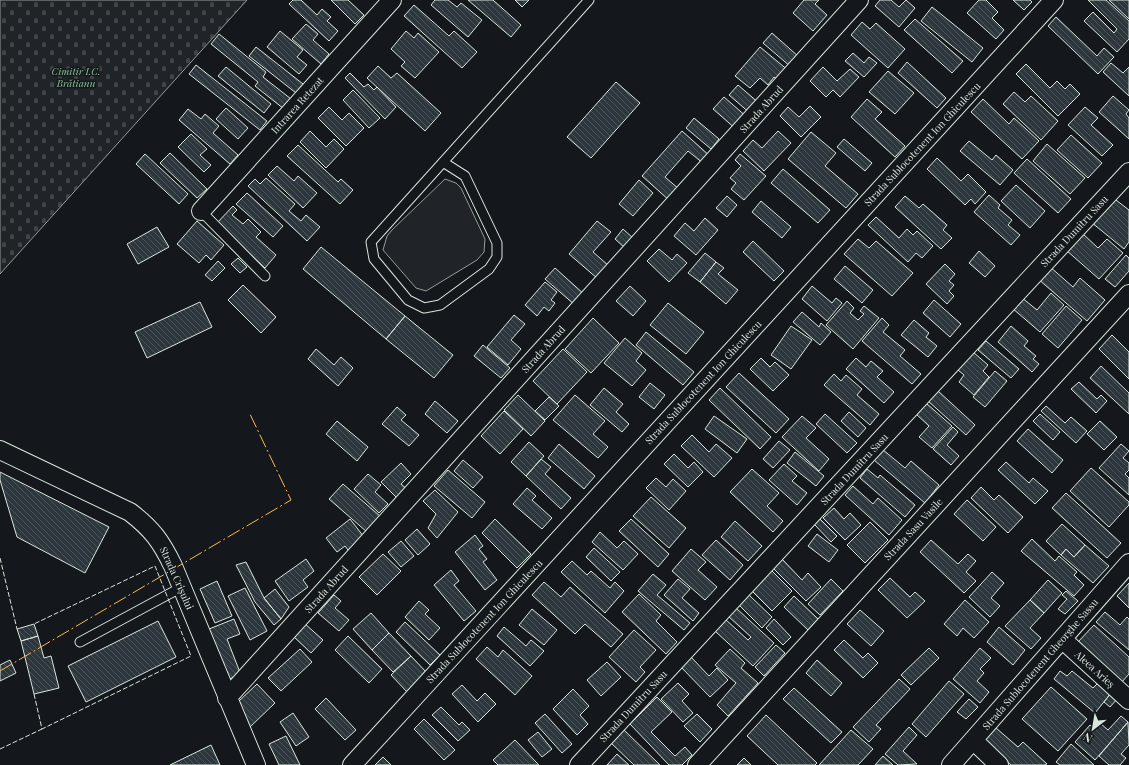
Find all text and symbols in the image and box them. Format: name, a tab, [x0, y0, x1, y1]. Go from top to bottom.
park label: Cimitir I.C. Brătianu	[52, 64, 100, 90]
street label: Intrarea Retezat	[268, 73, 327, 137]
street label: Strada Sublocotenent Ion Ghiculescu	[861, 79, 983, 209]
street label: Strada Abrud	[736, 82, 786, 136]
street label: Strada Dumitru Sasu	[1037, 192, 1111, 270]
street label: Strada Sublocotenent Ion Ghiculescu	[642, 317, 764, 447]
street label: Strada Abrud	[518, 322, 568, 376]
street label: Strada Dumitru Sasu	[817, 430, 891, 508]
street label: Strada Sasu Vasile	[881, 495, 945, 563]
street label: Strada Crișului	[157, 544, 197, 612]
street label: Strada Sublocotenent Ion Ghiculescu	[423, 556, 545, 686]
street label: Strada Abrud	[301, 562, 351, 616]
street label: Strada Sublocotenent Gheorghe Sassu	[979, 595, 1101, 733]
street label: Aleea Arieș	[1071, 647, 1118, 691]
street label: Strada Dumitru Sasu	[596, 667, 670, 745]
north arrow	[1073, 709, 1113, 749]
text: N	[1080, 729, 1095, 746]

